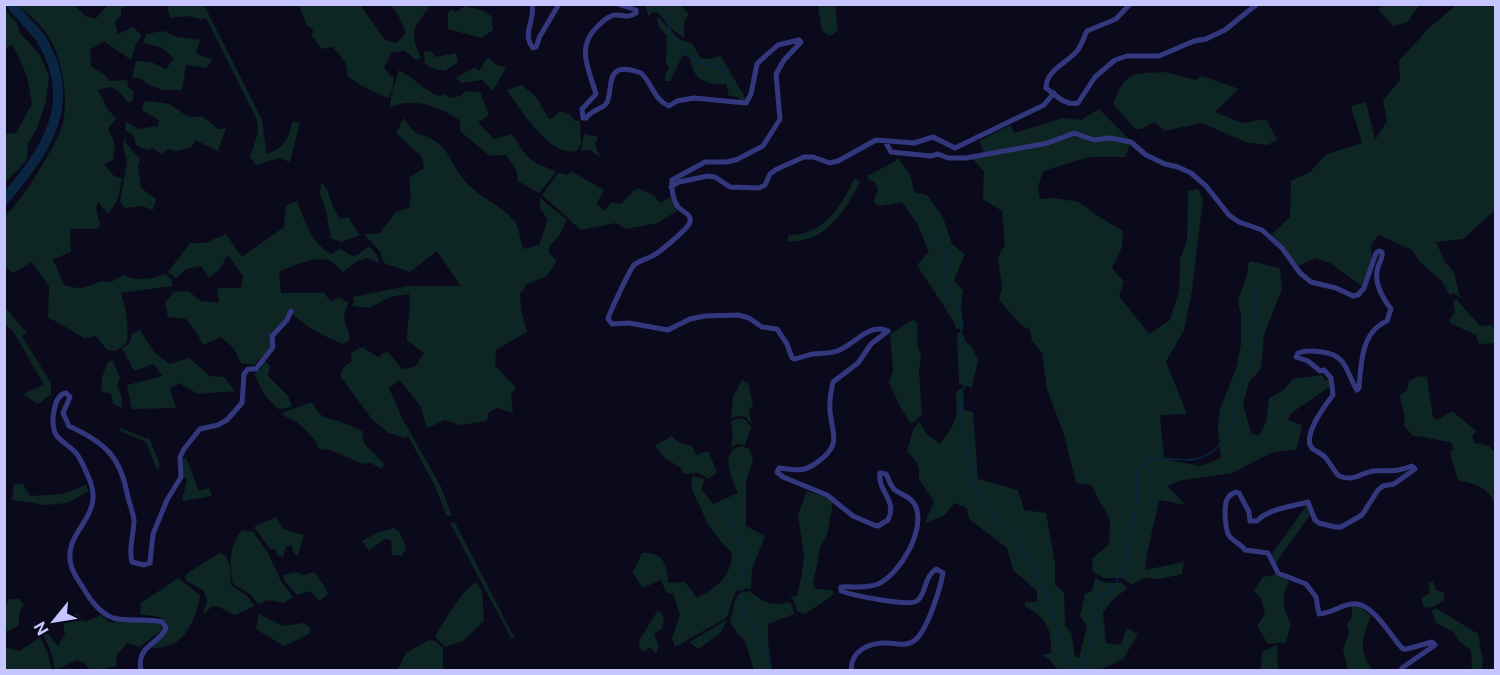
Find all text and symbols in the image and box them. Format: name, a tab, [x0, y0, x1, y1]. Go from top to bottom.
north arrow	[24, 591, 84, 651]
text: N	[30, 618, 53, 638]

